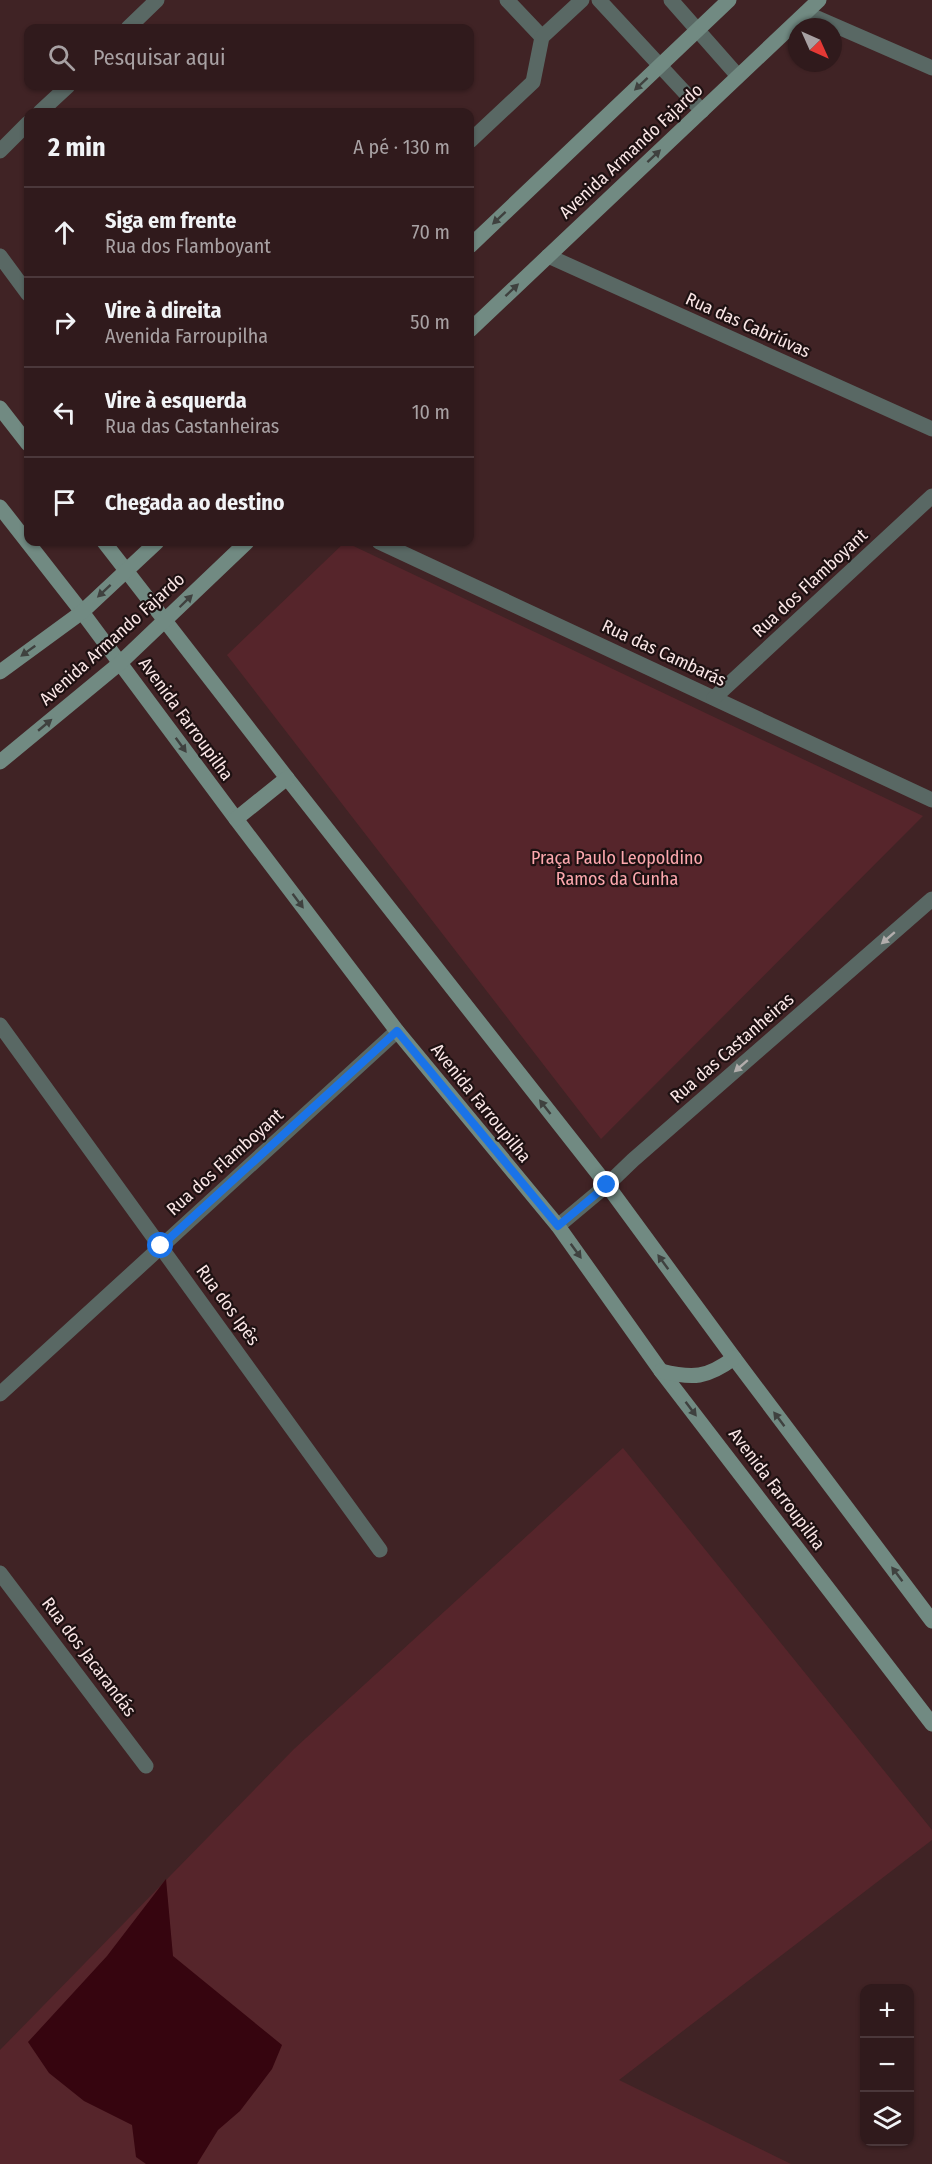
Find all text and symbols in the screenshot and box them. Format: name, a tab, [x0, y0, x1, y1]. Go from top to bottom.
north arrow	[788, 18, 842, 72]
search box	[24, 24, 474, 90]
icon: search	[45, 41, 78, 74]
text: Pesquisar aqui	[93, 44, 225, 71]
one-way arrow	[633, 77, 648, 91]
street label: Avenida Armando Fajardo	[555, 79, 707, 223]
text: 2 min	[48, 132, 106, 163]
text: A pé · 130 m	[353, 135, 450, 159]
one-way arrow	[646, 150, 661, 163]
text: Siga em frente	[105, 207, 236, 234]
one-way arrow	[492, 211, 507, 224]
icon: ahead	[48, 216, 81, 249]
text: 70 m	[412, 220, 450, 244]
text: Rua dos Flamboyant	[105, 234, 271, 258]
one-way arrow	[504, 284, 519, 297]
street label: Rua das Cabriúvas	[682, 288, 814, 362]
text: Vire à direita	[105, 297, 221, 324]
icon: right	[48, 306, 81, 339]
text: 50 m	[410, 310, 450, 334]
text: Avenida Farroupilha	[105, 324, 268, 348]
text: Vire à esquerda	[105, 387, 247, 414]
icon: left	[48, 396, 81, 429]
text: 10 m	[412, 400, 450, 424]
text: Rua das Castanheiras	[105, 414, 279, 438]
icon: arrive	[48, 486, 81, 519]
text: Chegada ao destino	[105, 489, 285, 516]
street label: Rua dos Flamboyant	[748, 524, 872, 642]
street label: Avenida Armando Fajardo	[35, 568, 189, 710]
one-way arrow	[97, 584, 112, 598]
one-way arrow	[178, 594, 193, 608]
street label: Rua das Cambarás	[598, 615, 730, 692]
one-way arrow	[21, 645, 37, 657]
street label: Avenida Farroupilha	[134, 653, 238, 785]
one-way arrow	[37, 718, 53, 731]
one-way arrow	[175, 737, 187, 753]
park label: Praça Paulo Leopoldino Ramos da Cunha	[531, 847, 703, 890]
one-way arrow	[292, 893, 304, 909]
one-way arrow	[881, 931, 896, 944]
street label: Rua das Castanheiras	[666, 988, 799, 1108]
street label: Avenida Farroupilha	[426, 1039, 536, 1167]
one-way arrow	[734, 1059, 749, 1072]
one-way arrow	[540, 1099, 552, 1114]
street label: Rua dos Flamboyant	[162, 1104, 288, 1220]
route end	[593, 1171, 619, 1197]
route start	[147, 1232, 173, 1258]
one-way arrow	[570, 1243, 582, 1259]
one-way arrow	[658, 1254, 670, 1269]
street label: Rua dos Ipês	[191, 1260, 265, 1350]
one-way arrow	[684, 1401, 696, 1416]
one-way arrow	[774, 1411, 786, 1426]
street label: Avenida Farroupilha	[724, 1424, 830, 1554]
one-way arrow	[891, 1567, 903, 1582]
street label: Rua dos Jacarandás	[37, 1593, 141, 1721]
map controls	[860, 1984, 914, 2146]
button: +	[860, 1984, 914, 2038]
button: −	[860, 2038, 914, 2092]
button: layers	[860, 2092, 914, 2146]

